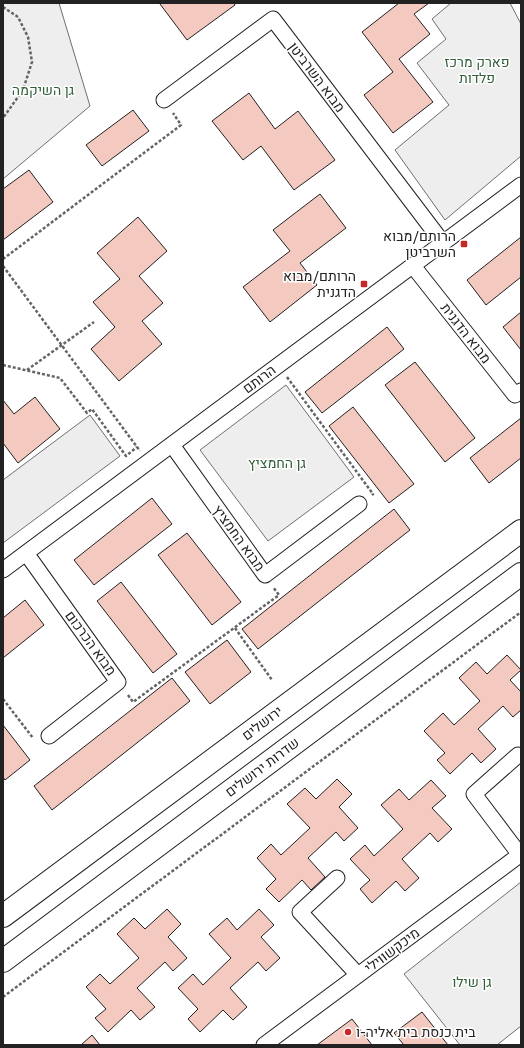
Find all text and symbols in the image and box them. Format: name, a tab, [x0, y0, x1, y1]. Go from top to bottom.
street label: מבוא השרביטן	[286, 38, 349, 115]
park label: פארק מרכז פלדות	[444, 53, 510, 86]
park label: גן השיקמה	[12, 81, 74, 98]
place label: הרותם/מבוא השרביטן	[383, 227, 456, 260]
marker: הרותם/מבוא השרביטן	[459, 239, 469, 249]
place label: הרותם/מבוא הדגנית	[283, 267, 356, 300]
marker: הרותם/מבוא הדגנית	[359, 279, 369, 289]
street label: מבוא הדגנית	[438, 299, 495, 366]
street label: הרותם	[239, 361, 279, 396]
park label: גן החמציץ	[248, 454, 306, 471]
street label: מבוא החמציץ	[210, 501, 269, 574]
street label: מבוא הכרכום	[62, 607, 121, 678]
street label: ירושלים	[238, 702, 285, 743]
street label: שדרות ירושלים	[221, 733, 302, 800]
street label: מיכקשווילי	[361, 923, 423, 976]
park label: גן שילו	[452, 973, 492, 990]
place label: בית כנסת בית אליה-ו	[356, 1023, 476, 1040]
marker: בית כנסת בית אליה-ו	[343, 1027, 353, 1037]

